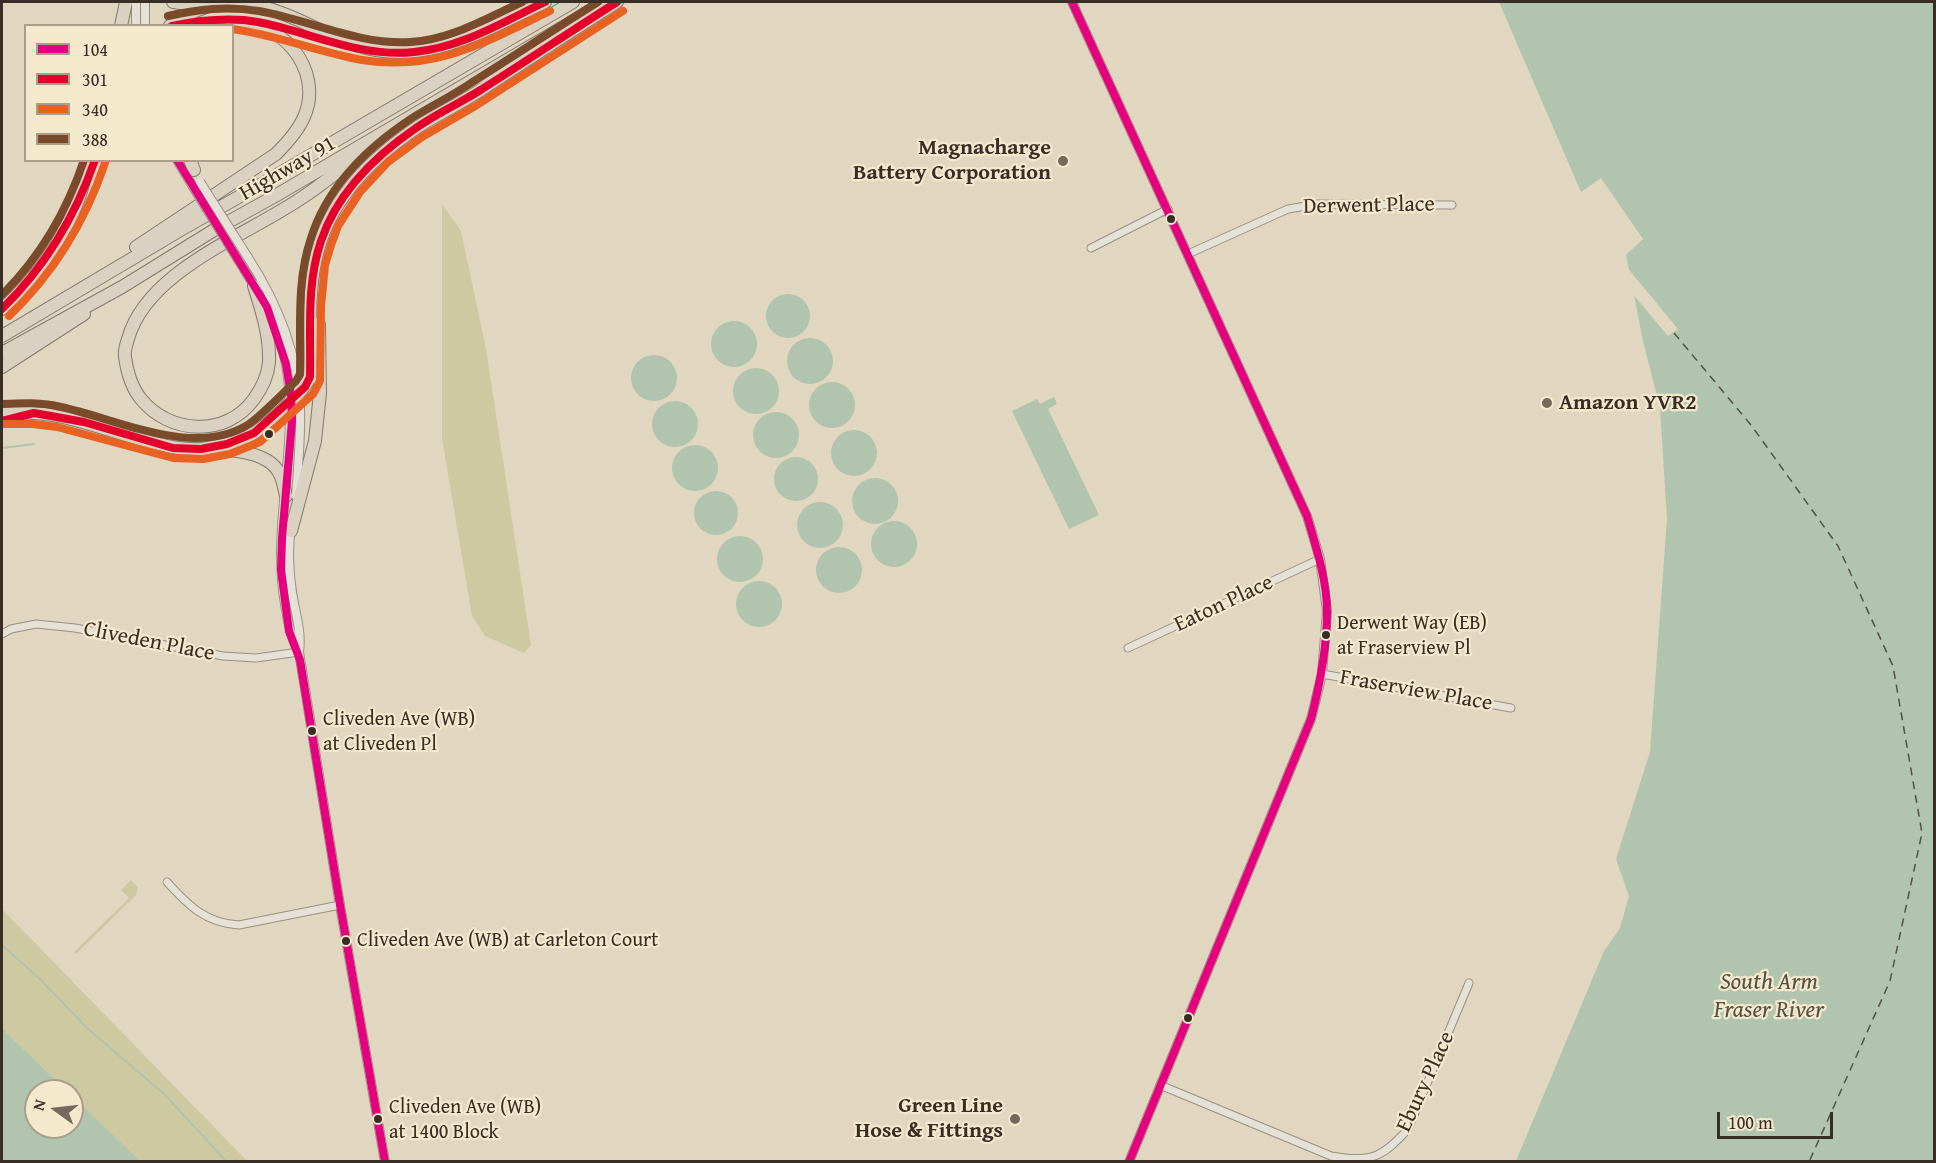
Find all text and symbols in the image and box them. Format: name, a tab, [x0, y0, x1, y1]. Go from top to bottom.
legend	[24, 24, 234, 162]
text: 104	[82, 36, 108, 63]
text: 301	[82, 66, 108, 93]
text: 340	[82, 96, 108, 123]
text: 388	[82, 126, 108, 153]
street label: Highway 91	[235, 131, 341, 207]
place label: Magnacharge Battery Corporation	[853, 135, 1051, 186]
marker: Magnacharge Battery Corporation	[1056, 154, 1070, 168]
street label: Derwent Place	[1303, 192, 1435, 220]
unlabelled marker	[1165, 213, 1177, 225]
place label: Amazon YVR2	[1559, 390, 1697, 416]
marker: Amazon YVR2	[1540, 396, 1554, 410]
unlabelled marker	[263, 428, 275, 440]
street label: Eaton Place	[1170, 570, 1278, 638]
place label: Derwent Way (EB) at Fraserview Pl	[1337, 612, 1487, 659]
street label: Cliveden Place	[81, 616, 217, 668]
marker: Derwent Way (EB) at Fraserview Pl	[1320, 629, 1332, 641]
street label: Fraserview Place	[1338, 665, 1494, 717]
place label: Cliveden Ave (WB) at Cliveden Pl	[323, 708, 475, 755]
marker: Cliveden Ave (WB) at Cliveden Pl	[306, 725, 318, 737]
place label: Cliveden Ave (WB) at Carleton Court	[357, 929, 658, 953]
marker: Cliveden Ave (WB) at Carleton Court	[340, 935, 352, 947]
water label: South Arm Fraser River	[1714, 969, 1824, 1025]
unlabelled marker	[1182, 1012, 1194, 1024]
street label: Ebury Place	[1391, 1028, 1461, 1136]
north arrow	[24, 1079, 84, 1139]
place label: Green Line Hose & Fittings	[855, 1093, 1003, 1144]
place label: Cliveden Ave (WB) at 1400 Block	[389, 1096, 541, 1143]
text: N	[26, 1097, 52, 1113]
scale bar	[1720, 1100, 1836, 1138]
text: 100 m	[1728, 1109, 1773, 1136]
marker: Green Line Hose & Fittings	[1008, 1112, 1022, 1126]
marker: Cliveden Ave (WB) at 1400 Block	[372, 1113, 384, 1125]

